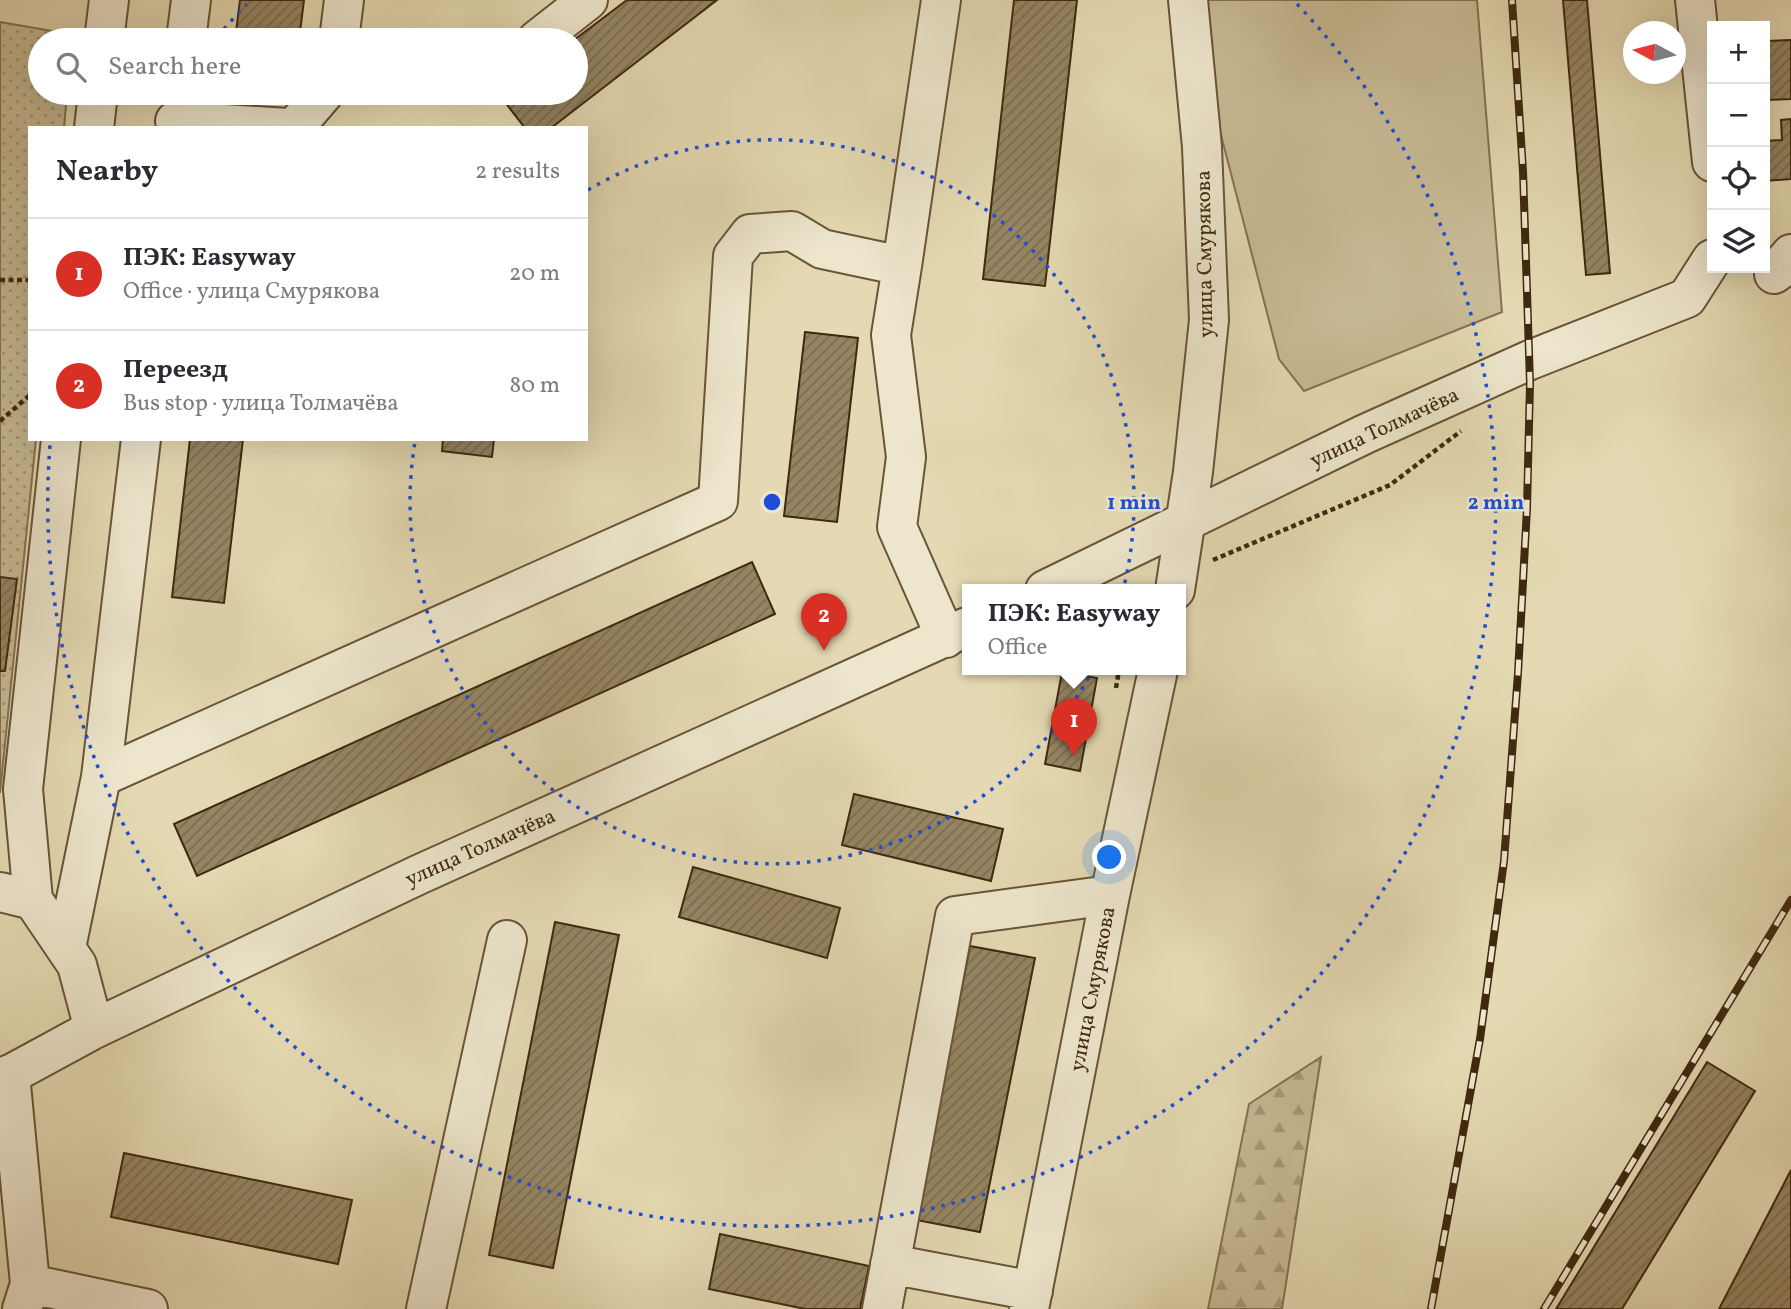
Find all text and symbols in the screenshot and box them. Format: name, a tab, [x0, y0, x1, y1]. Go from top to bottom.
north arrow	[1623, 21, 1686, 84]
map controls	[1707, 21, 1770, 273]
button: +	[1707, 21, 1770, 84]
search box	[28, 28, 588, 105]
icon: search	[52, 48, 90, 86]
text: Search here	[108, 49, 241, 85]
button: −	[1707, 84, 1770, 147]
button: locate	[1707, 147, 1770, 210]
text: Nearby	[56, 151, 158, 193]
text: 2 results	[475, 156, 560, 188]
street label: улица Смурякова	[1190, 170, 1221, 338]
button: layers	[1707, 210, 1770, 273]
text: ПЭК: Easyway	[123, 240, 296, 276]
text: 1	[74, 258, 84, 290]
text: 20 m	[509, 258, 560, 290]
text: Office · улица Смурякова	[123, 276, 380, 308]
text: Переезд	[123, 352, 228, 388]
text: 2	[73, 370, 85, 402]
text: 80 m	[510, 370, 560, 402]
street label: улица Толмачёва	[1305, 381, 1464, 476]
text: Bus stop · улица Толмачёва	[123, 388, 399, 420]
text: 1 min	[1107, 489, 1161, 518]
text: 2 min	[1468, 489, 1524, 518]
centre of rings	[760, 490, 784, 514]
popup	[962, 584, 1186, 675]
pin: 2	[801, 593, 847, 651]
text: ПЭК: Easyway	[988, 596, 1160, 632]
text: Office	[988, 632, 1047, 664]
pin: 1	[1051, 698, 1097, 756]
street label: улица Толмачёва	[401, 802, 560, 895]
your location	[1092, 840, 1126, 874]
street label: улица Смурякова	[1063, 904, 1124, 1074]

